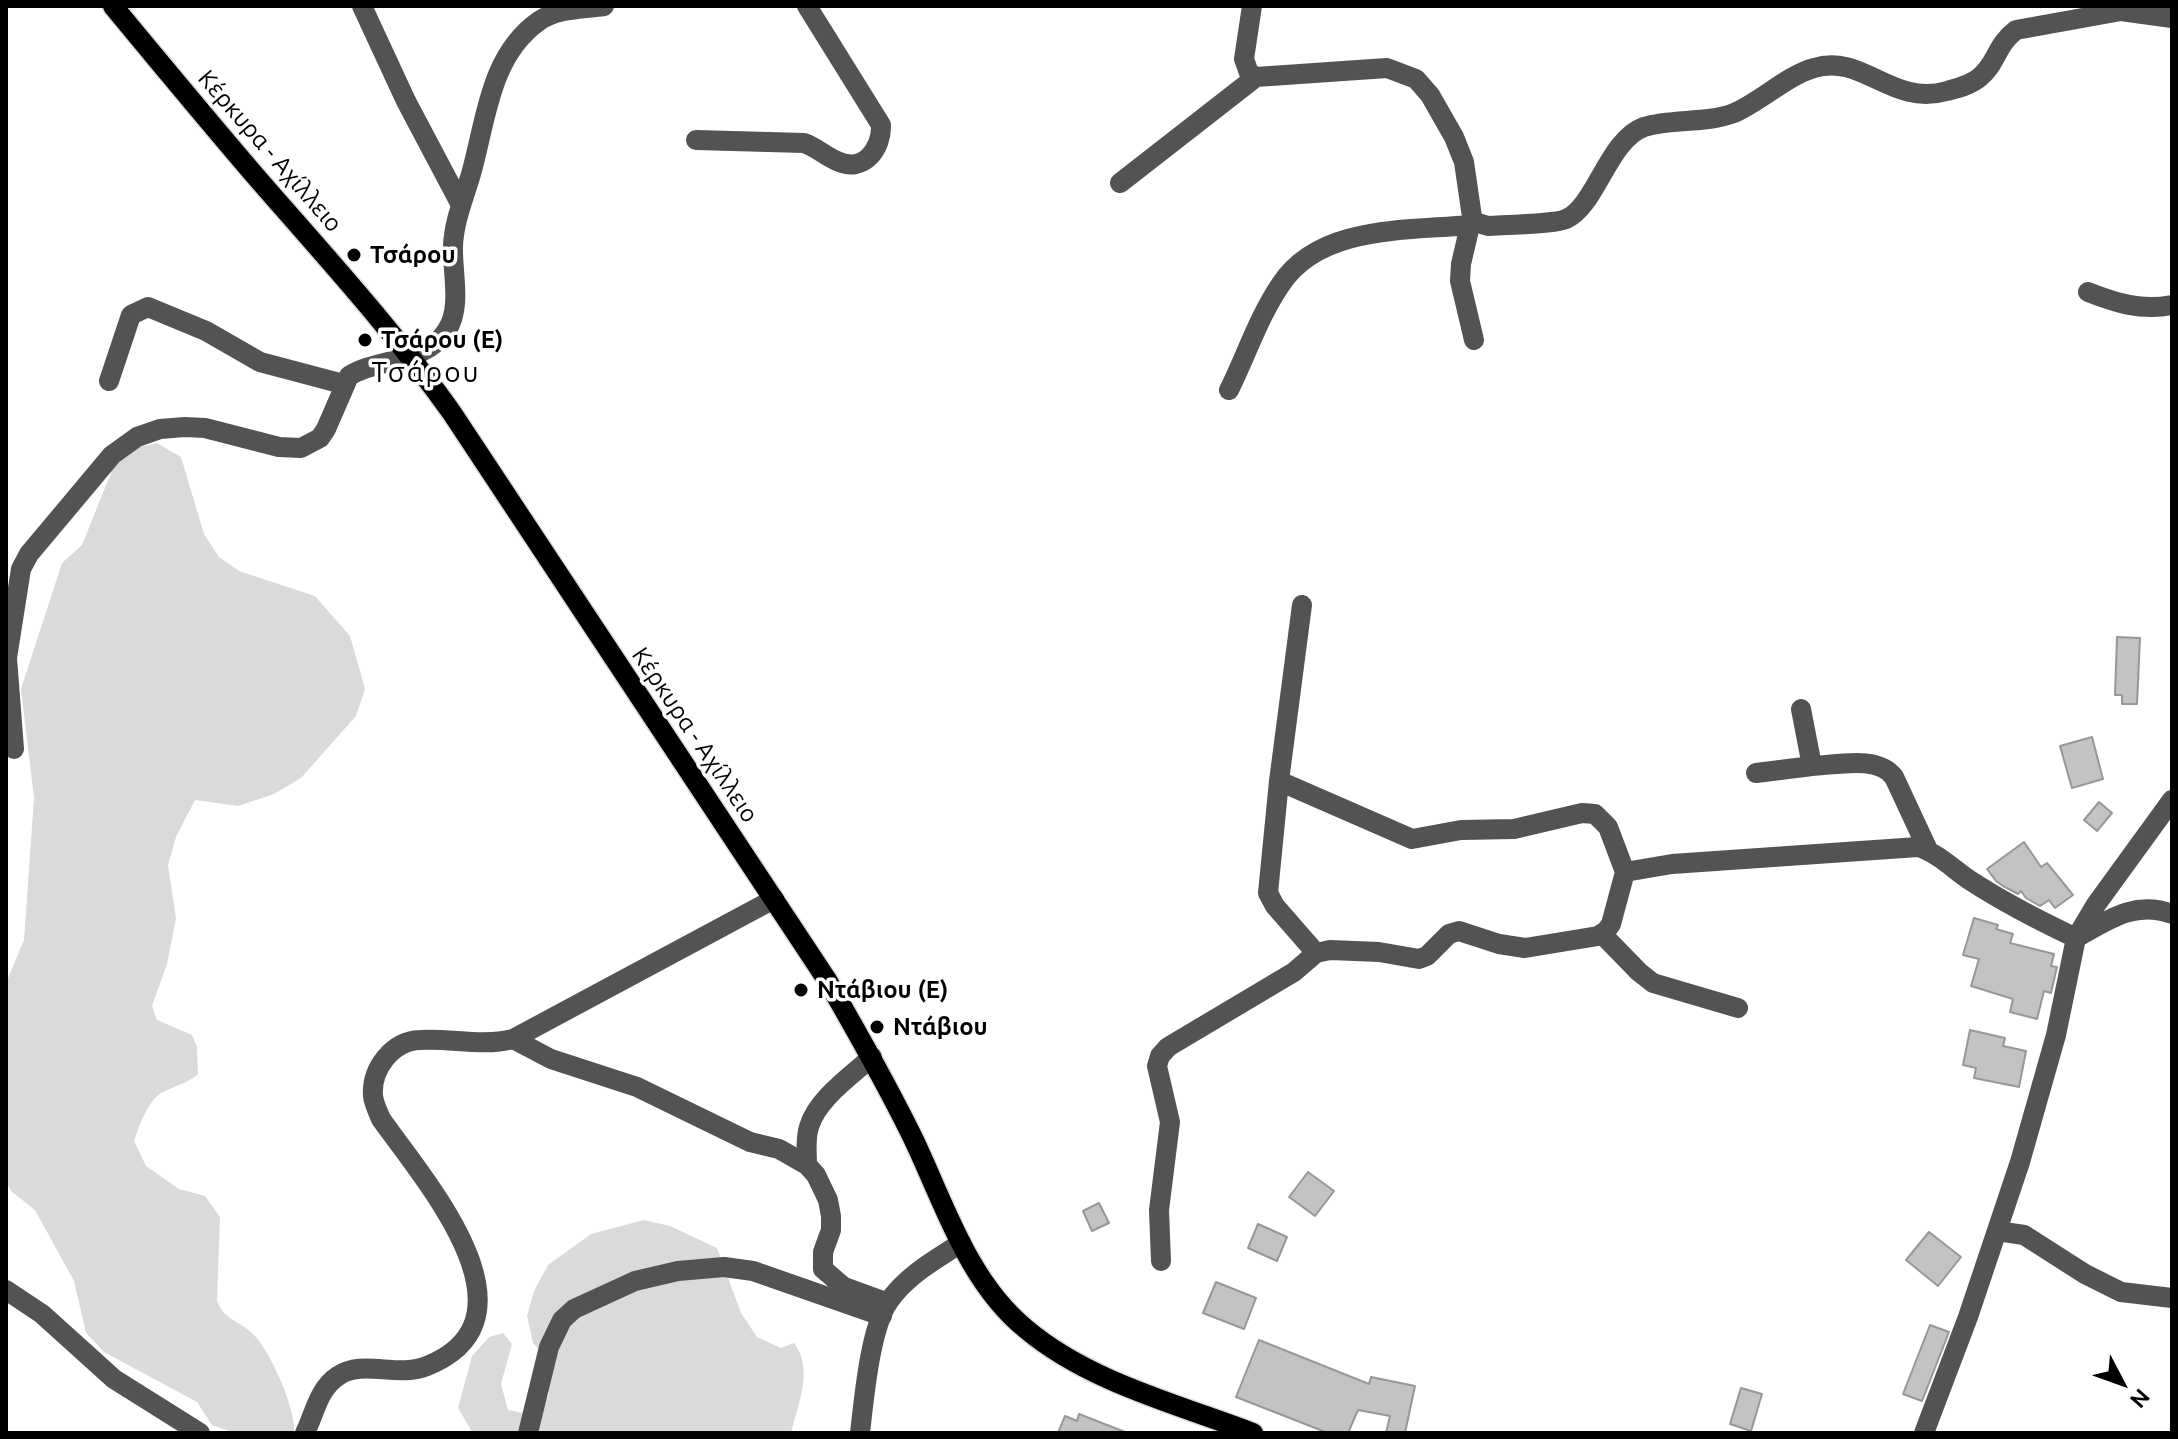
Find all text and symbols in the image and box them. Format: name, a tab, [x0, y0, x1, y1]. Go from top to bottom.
street label: Κέρκυρα - Αχίλλειο	[192, 64, 348, 238]
place label: Τσάρου	[370, 241, 456, 269]
marker: Τσάρου	[345, 246, 363, 264]
place label: Τσάρου (E)	[381, 326, 503, 354]
marker: Τσάρου (E)	[356, 331, 374, 349]
district label: Τσάρου	[371, 356, 481, 390]
street label: Κέρκυρα - Αχίλλειο	[626, 642, 764, 828]
place label: Ντάβιου (E)	[817, 976, 948, 1004]
marker: Ντάβιου (E)	[792, 981, 810, 999]
place label: Ντάβιου	[893, 1013, 988, 1041]
marker: Ντάβιου	[868, 1018, 886, 1036]
north arrow	[2082, 1343, 2162, 1423]
text: N	[2126, 1385, 2155, 1413]

